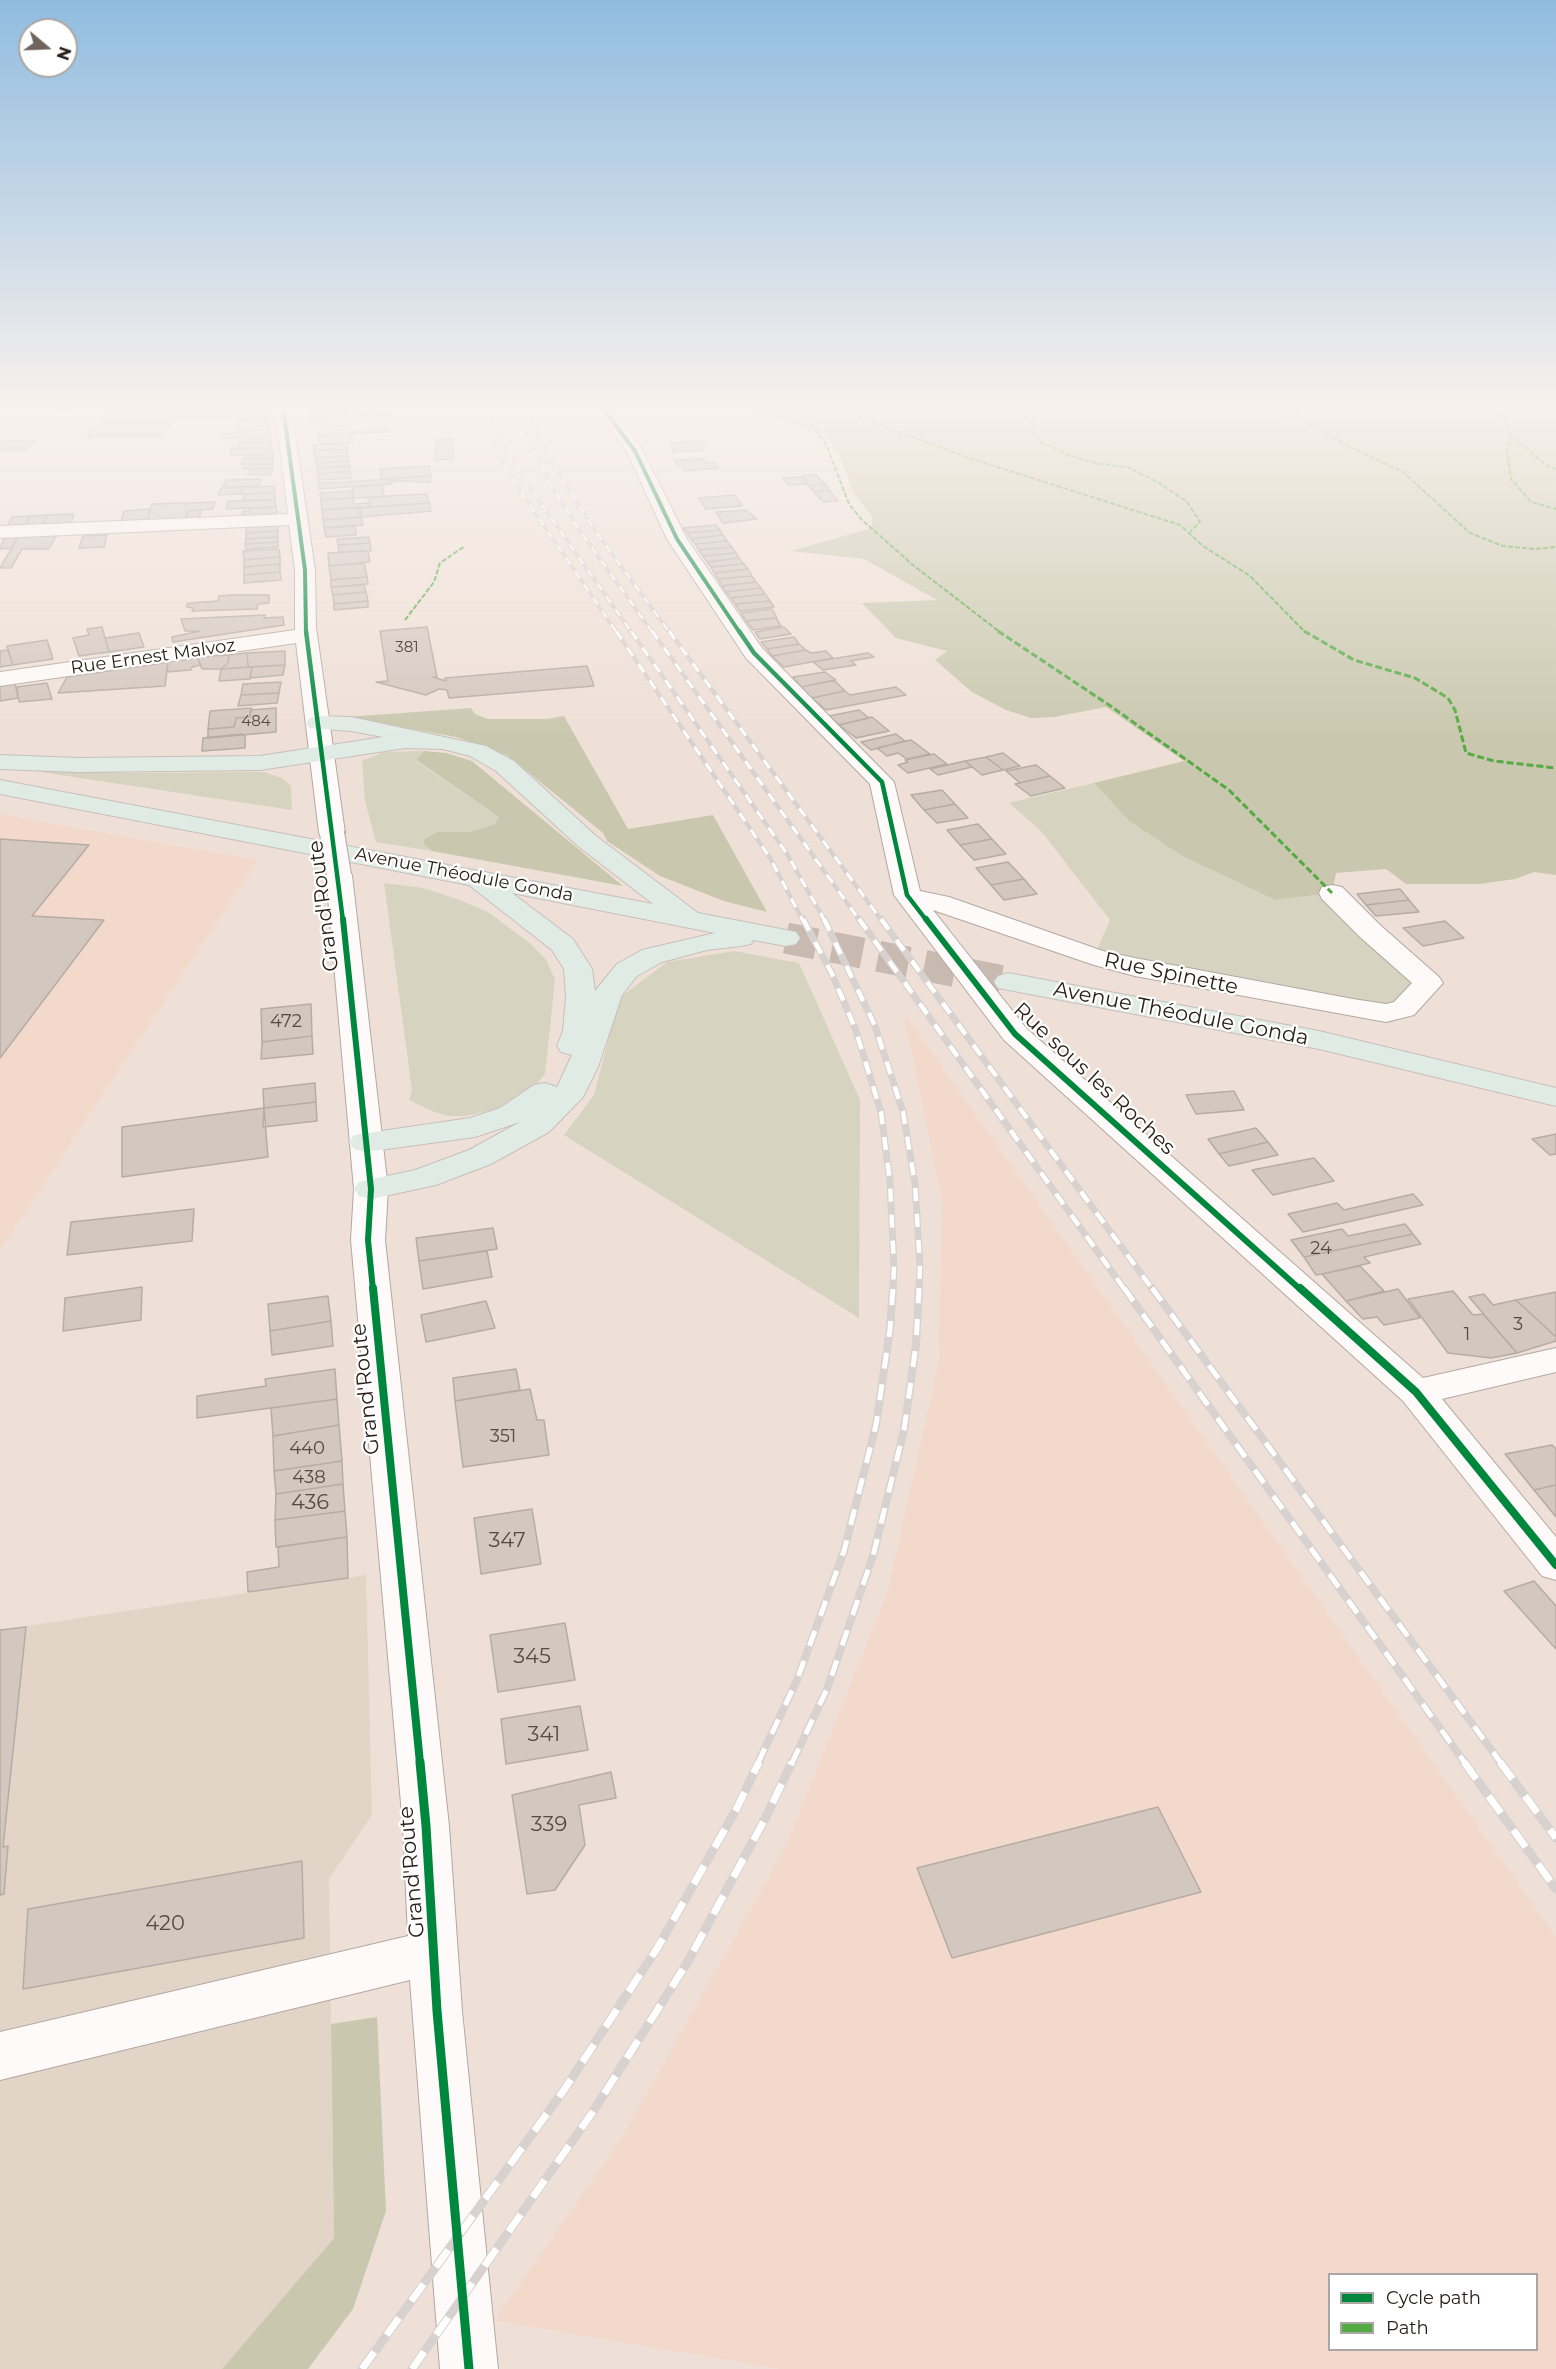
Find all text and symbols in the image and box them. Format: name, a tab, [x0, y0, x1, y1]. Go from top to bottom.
north arrow	[18, 18, 78, 78]
text: N	[53, 44, 75, 63]
street label: Rue Ernest Malvoz	[69, 635, 237, 679]
house number: 381	[395, 639, 419, 657]
house number: 484	[241, 713, 271, 731]
street label: Grand'Route	[303, 839, 345, 973]
street label: Avenue Théodule Gonda	[353, 843, 575, 907]
street label: Rue Spinette	[1102, 948, 1240, 1000]
street label: Avenue Théodule Gonda	[1051, 977, 1311, 1051]
street label: Rue sous les Roches	[1008, 998, 1180, 1160]
house number: 472	[270, 1011, 302, 1033]
house number: 24	[1310, 1238, 1332, 1260]
house number: 3	[1513, 1314, 1523, 1336]
street label: Grand'Route	[347, 1322, 385, 1456]
house number: 1	[1464, 1324, 1470, 1346]
house number: 351	[490, 1426, 516, 1448]
house number: 440	[289, 1438, 325, 1460]
house number: 438	[292, 1467, 326, 1489]
house number: 436	[291, 1490, 329, 1516]
house number: 347	[488, 1528, 526, 1554]
house number: 345	[513, 1644, 551, 1670]
house number: 341	[528, 1722, 560, 1748]
street label: Grand'Route	[394, 1805, 430, 1939]
house number: 339	[531, 1812, 567, 1838]
house number: 420	[145, 1911, 185, 1937]
legend	[1328, 2273, 1538, 2351]
text: Cycle path	[1386, 2287, 1481, 2309]
text: Path	[1386, 2317, 1429, 2339]

